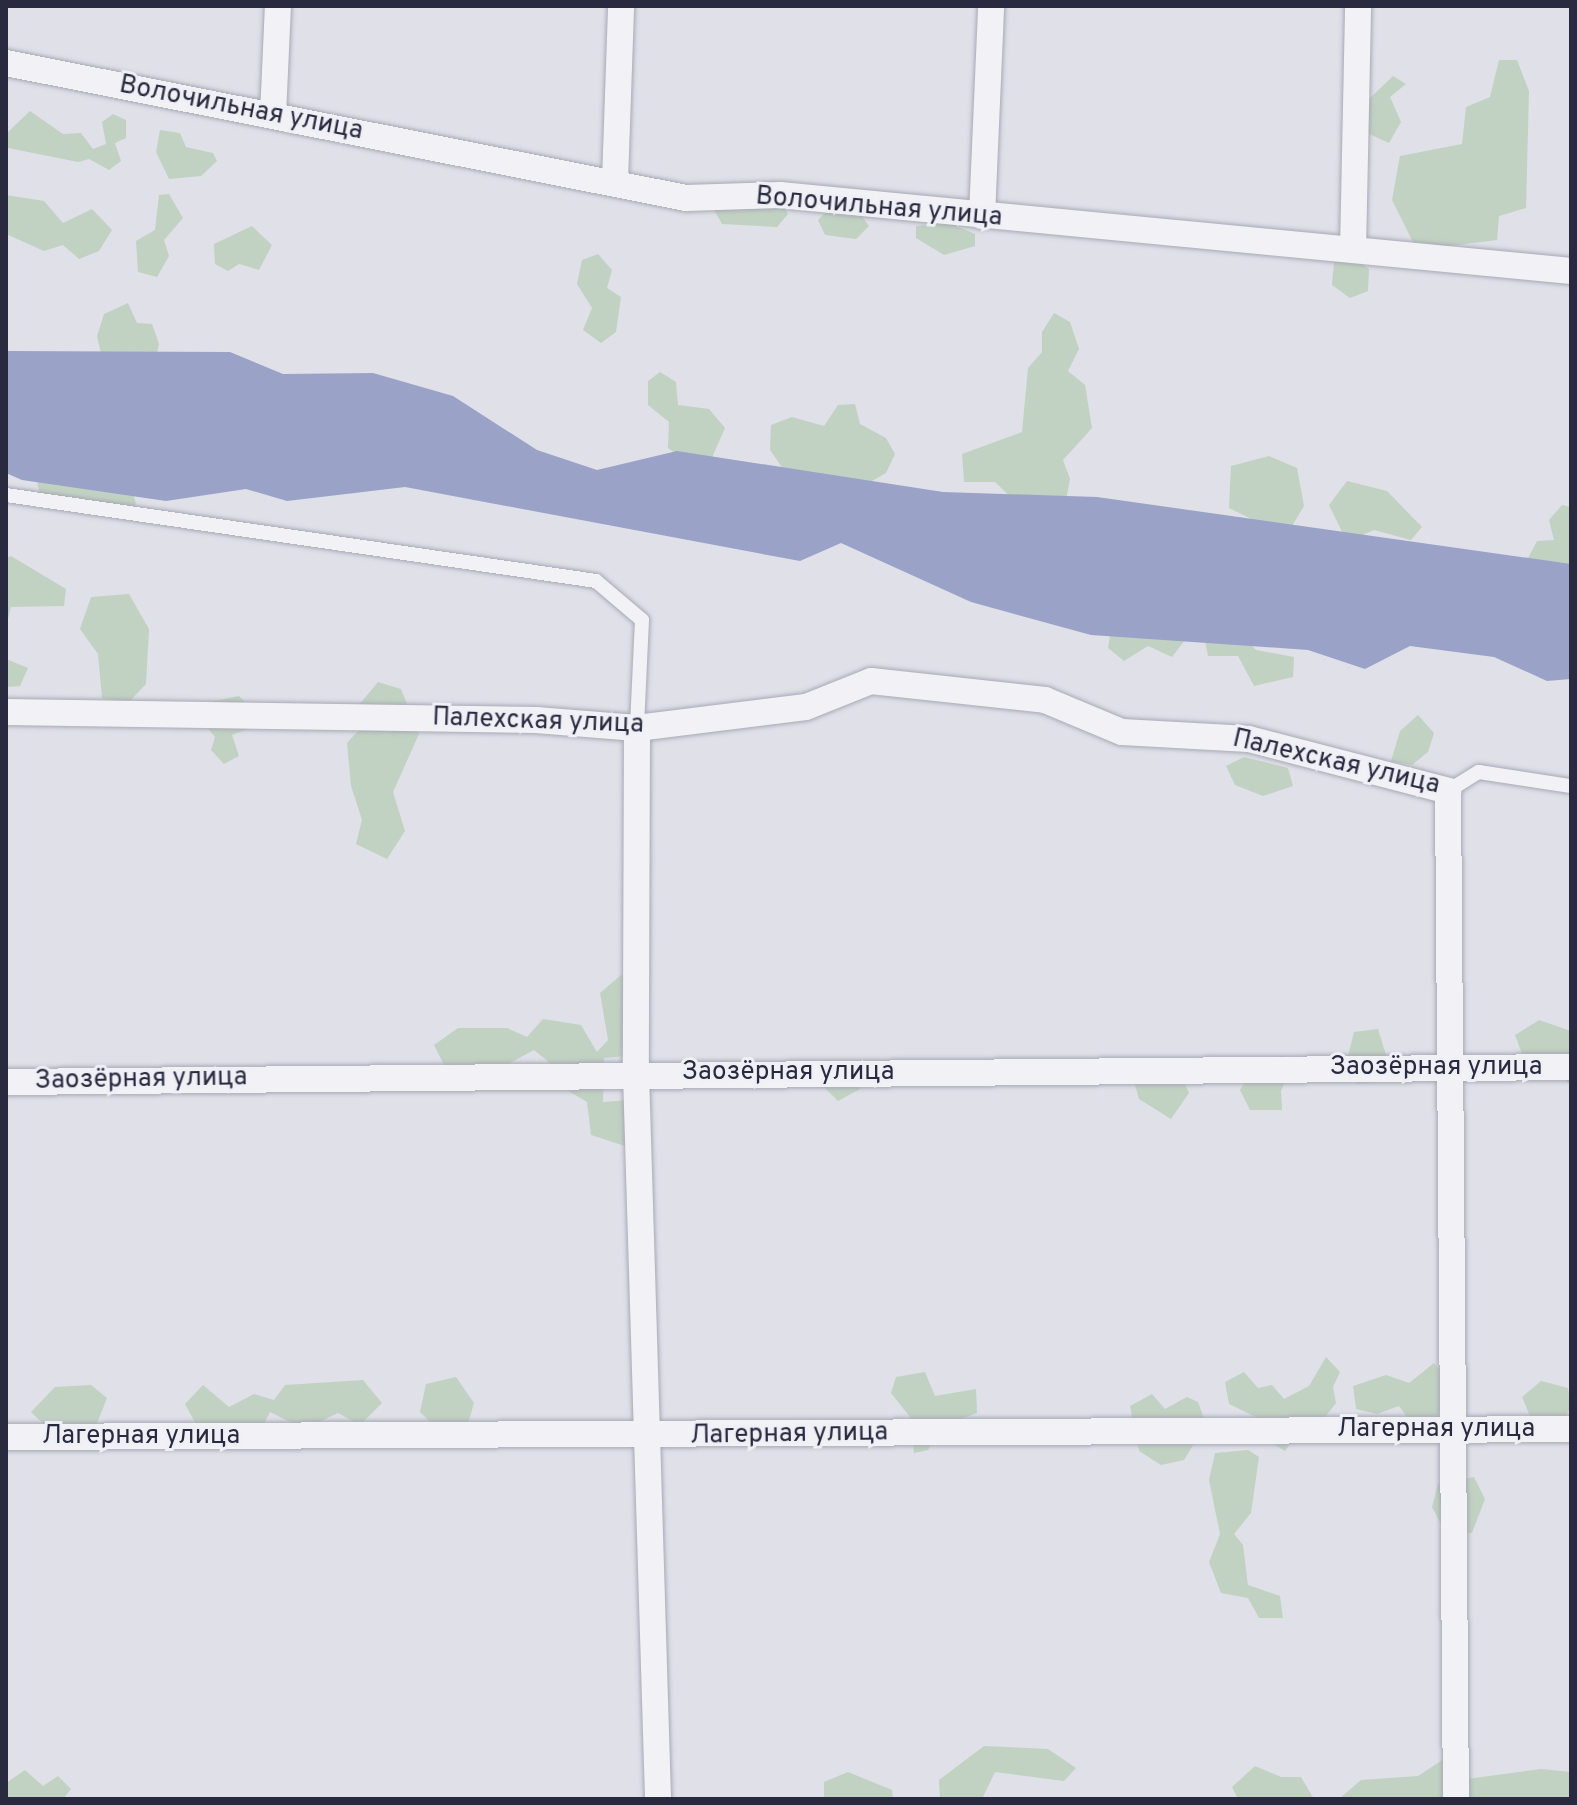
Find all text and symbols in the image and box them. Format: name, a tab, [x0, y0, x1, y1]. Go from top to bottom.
street label: Волочильная улица	[117, 70, 365, 148]
street label: Волочильная улица	[754, 182, 1004, 234]
street label: Палехская улица	[432, 703, 644, 741]
street label: Палехская улица	[1229, 724, 1443, 802]
street label: Заозёрная улица	[1330, 1052, 1542, 1084]
street label: Заозёрная улица	[682, 1057, 894, 1089]
street label: Заозёрная улица	[34, 1063, 248, 1097]
street label: Лагерная улица	[1337, 1414, 1535, 1446]
street label: Лагерная улица	[690, 1418, 888, 1452]
street label: Лагерная улица	[42, 1421, 240, 1453]

